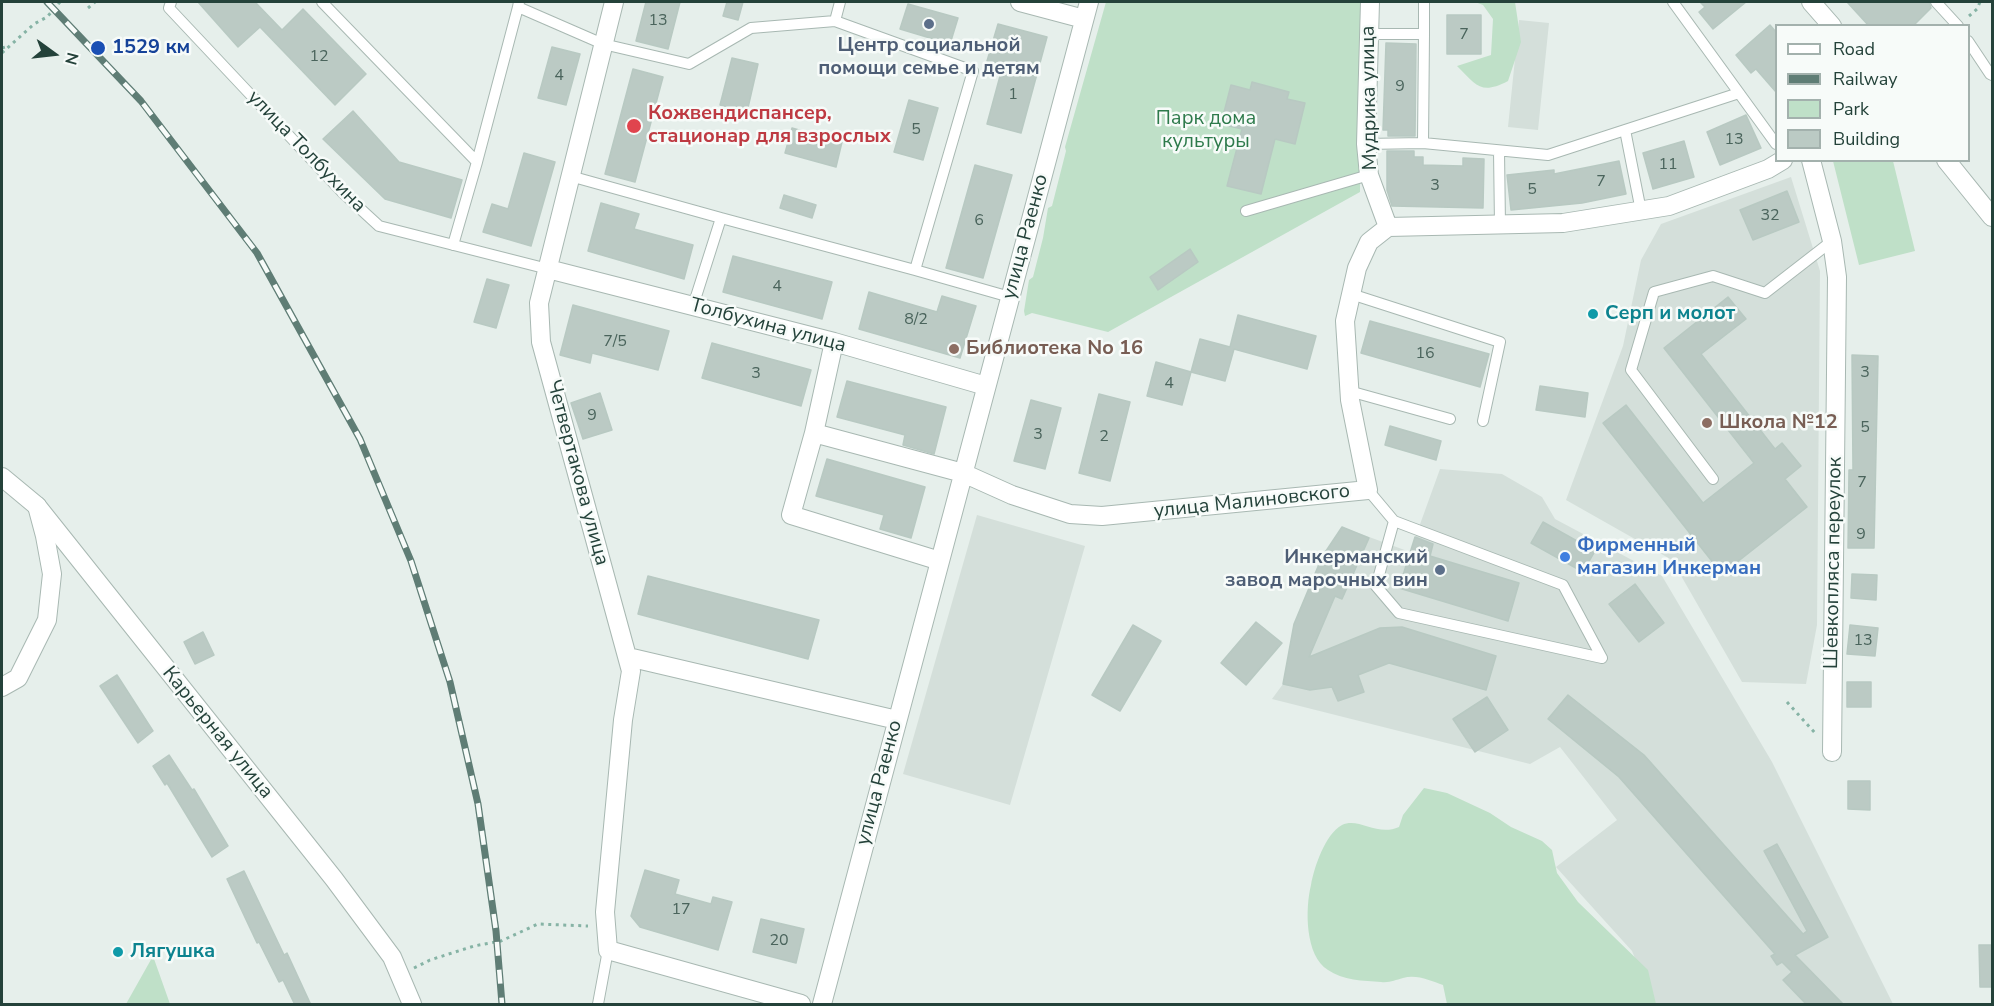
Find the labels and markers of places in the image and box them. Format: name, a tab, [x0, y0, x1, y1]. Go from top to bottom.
marker: Центр социальной помощи семье и детям	[922, 17, 936, 31]
place label: Центр социальной помощи семье и детям	[818, 34, 1040, 81]
place label: 1529 км	[112, 36, 190, 60]
marker: 1529 км	[89, 39, 107, 57]
place label: Кожвендиспансер, стационар для взрослых	[648, 102, 891, 149]
marker: Кожвендиспансер, стационар для взрослых	[625, 117, 643, 135]
place label: Серп и молот	[1605, 302, 1735, 326]
marker: Серп и молот	[1586, 307, 1600, 321]
place label: Библиотека No 16	[966, 337, 1143, 361]
marker: Библиотека No 16	[947, 342, 961, 356]
place label: Школа №12	[1719, 411, 1838, 435]
marker: Школа №12	[1700, 416, 1714, 430]
place label: Фирменный магазин Инкерман	[1577, 534, 1761, 581]
place label: Инкерманский завод марочных вин	[1225, 546, 1428, 593]
marker: Фирменный магазин Инкерман	[1558, 550, 1572, 564]
marker: Инкерманский завод марочных вин	[1433, 563, 1447, 577]
place label: Лягушка	[130, 940, 215, 964]
marker: Лягушка	[111, 945, 125, 959]

